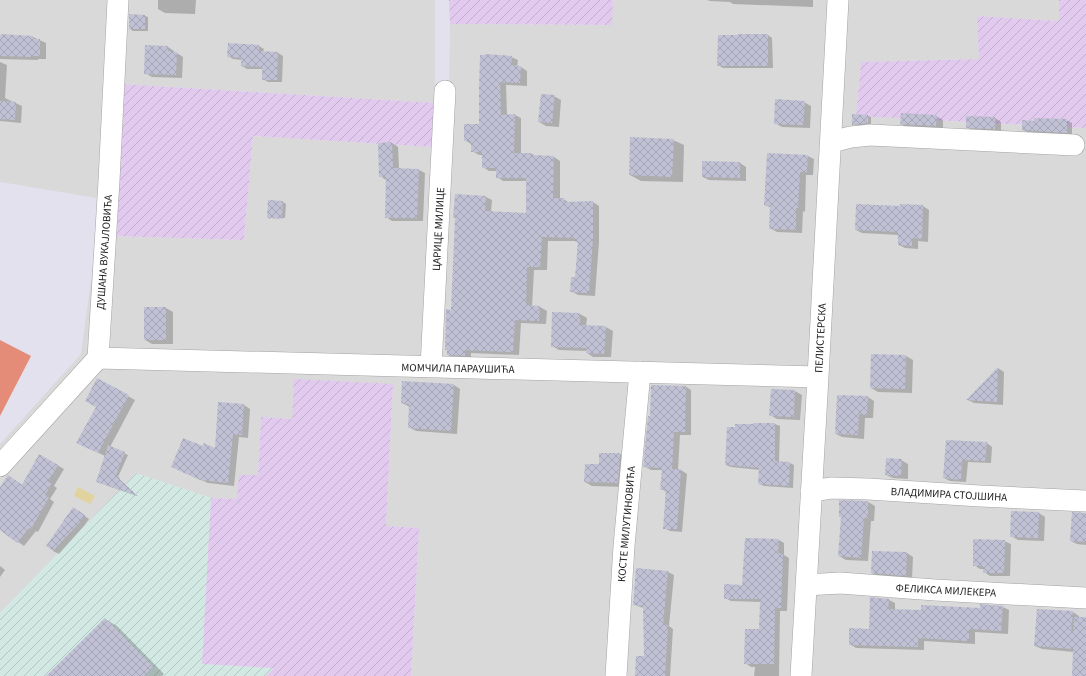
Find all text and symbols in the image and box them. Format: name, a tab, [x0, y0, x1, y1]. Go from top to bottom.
street label: ЦАРИЦЕ МИЛИЦЕ	[429, 187, 448, 271]
street label: ДУШАНА ВУКАЈЛОВИЋА	[93, 194, 116, 310]
street label: ПЕЛИСТЕРСКА	[811, 303, 830, 373]
street label: МОМЧИЛА ПАРАУШИЋА	[401, 360, 515, 377]
street label: КОСТЕ МИЛУТИНОВИЋА	[614, 465, 639, 583]
street label: ВЛАДИМИРА СТОЈШИНА	[890, 484, 1008, 505]
street label: ФЕЛИКСА МИЛЕКЕРА	[895, 580, 997, 601]

